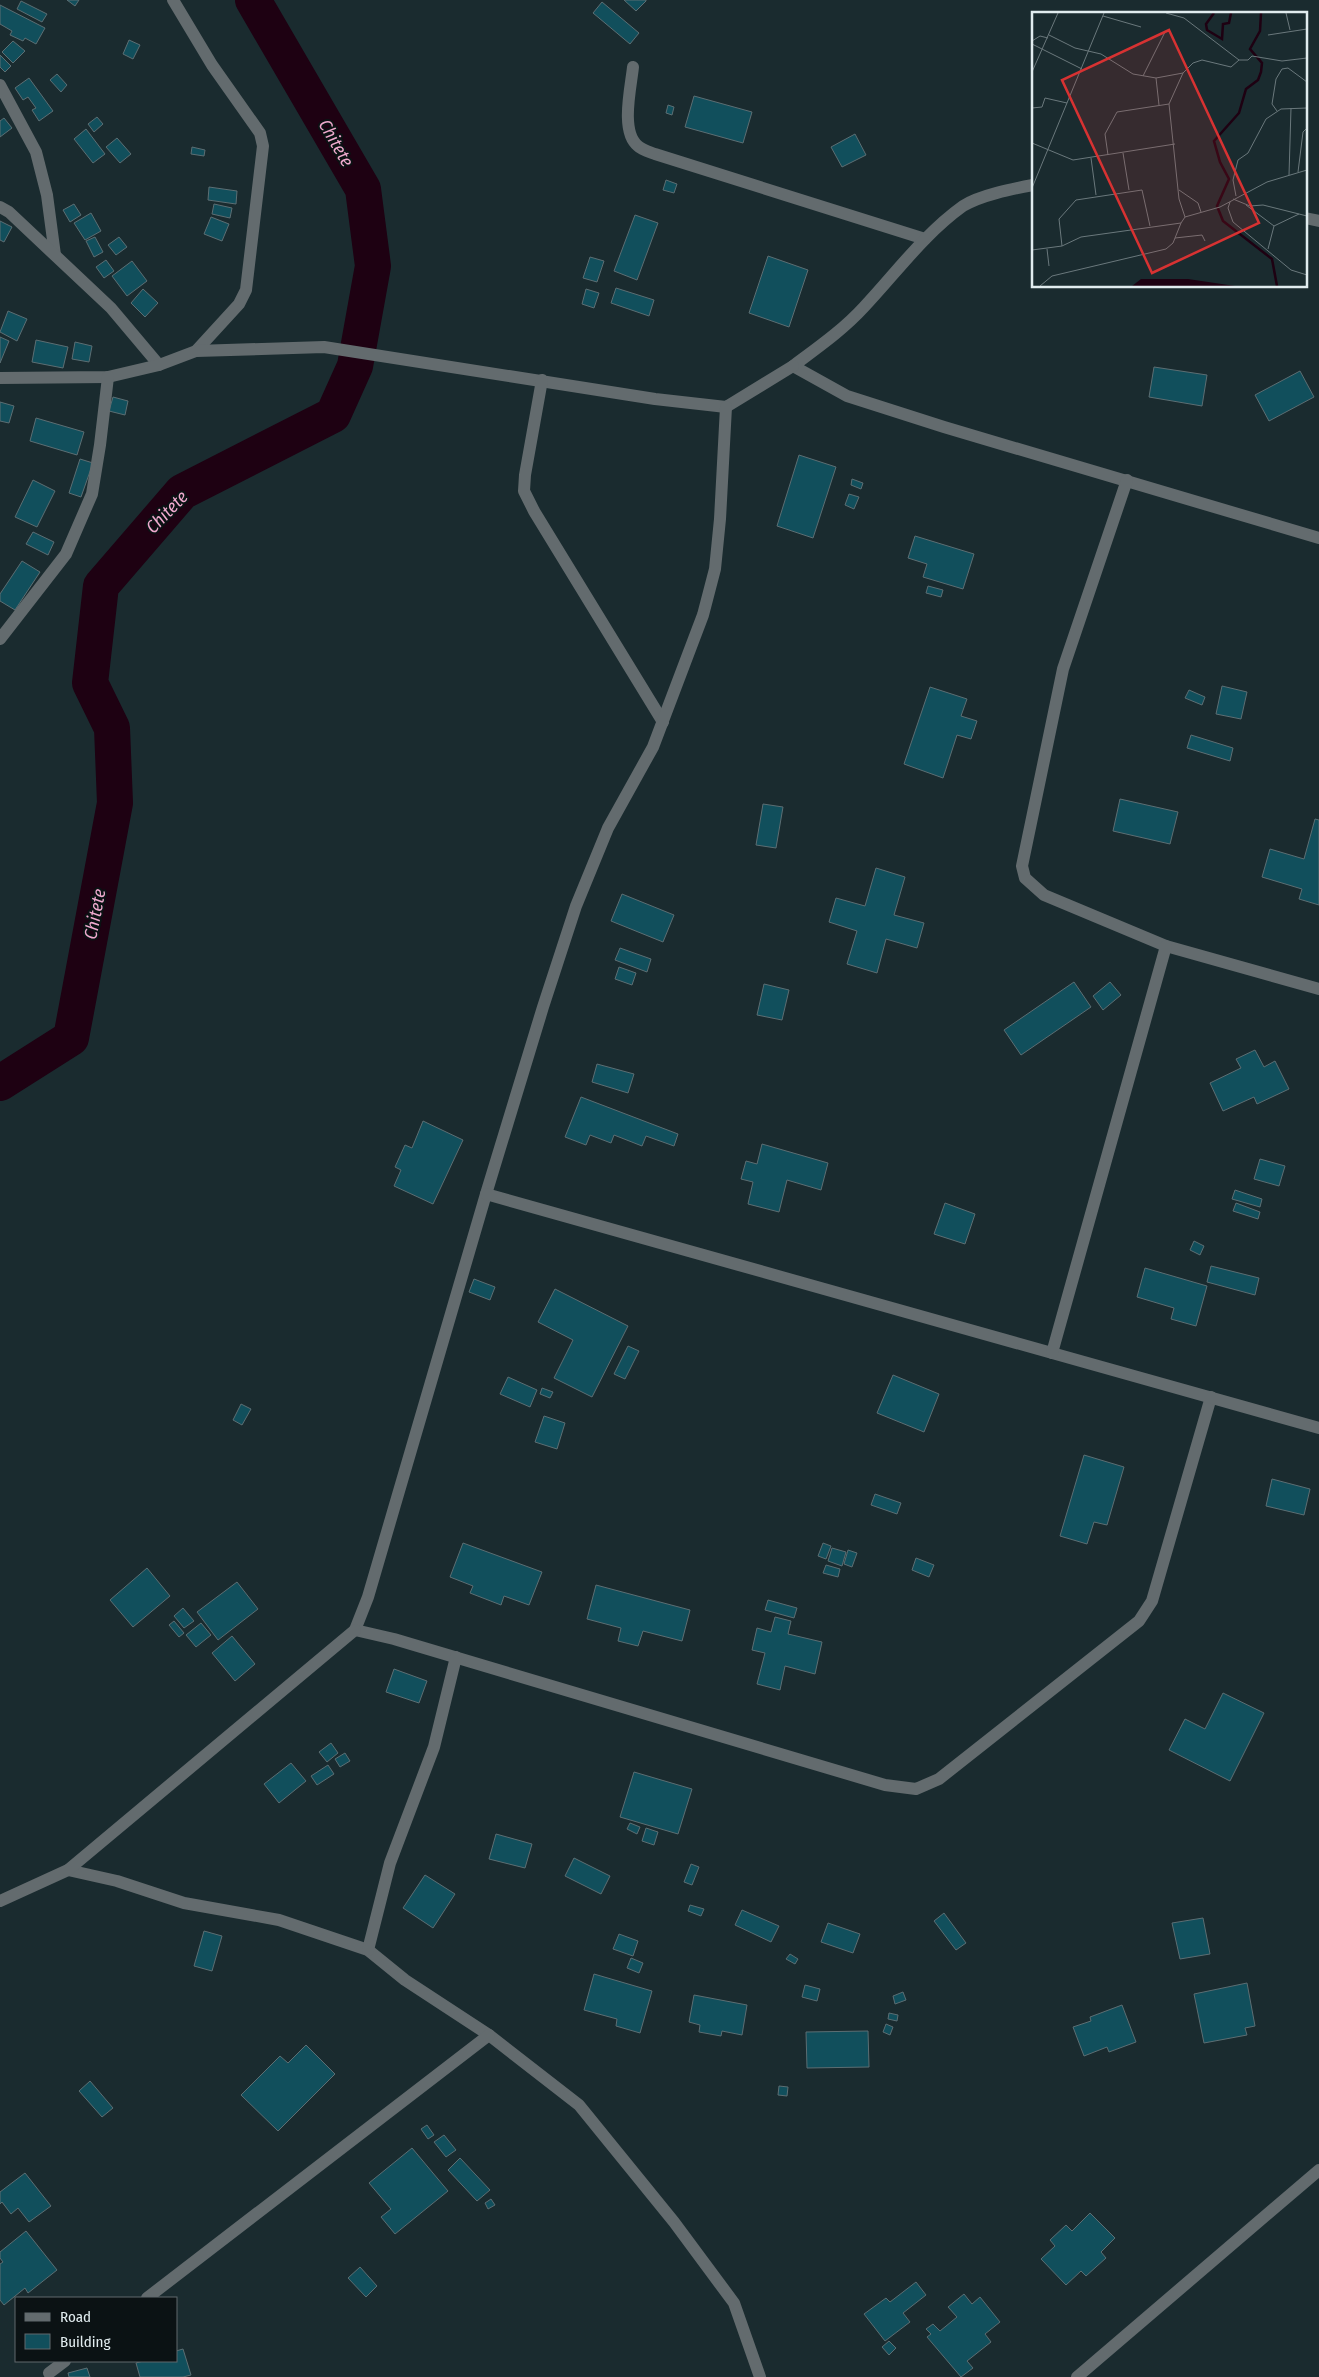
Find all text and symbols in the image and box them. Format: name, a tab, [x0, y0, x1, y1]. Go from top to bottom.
inset map	[1032, 12, 1306, 288]
water label: Chitete	[314, 115, 358, 171]
water label: Chitete	[141, 486, 193, 538]
water label: Chitete	[79, 886, 111, 941]
legend	[15, 2297, 178, 2362]
text: Road	[60, 2308, 91, 2326]
text: Building	[60, 2333, 111, 2351]

